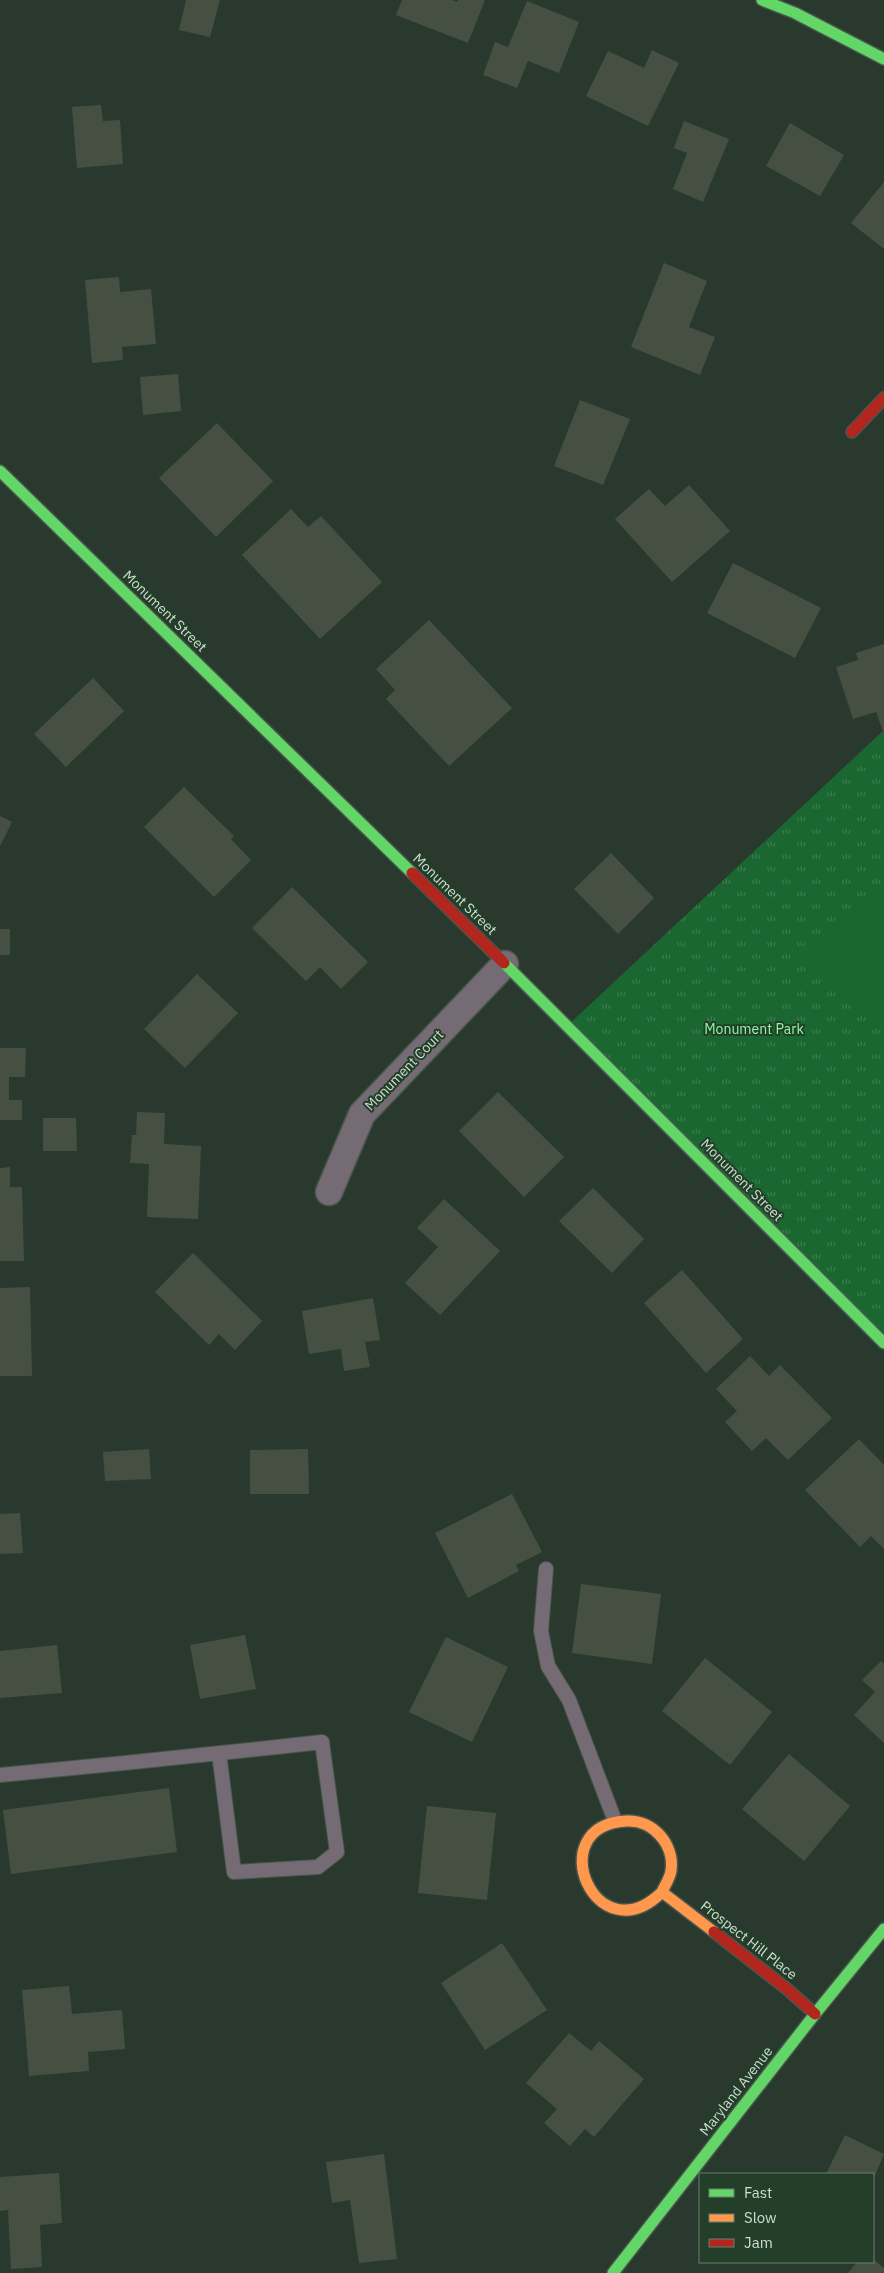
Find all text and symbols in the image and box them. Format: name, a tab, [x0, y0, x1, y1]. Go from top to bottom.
street label: Monument Street	[119, 566, 211, 656]
street label: Monument Street	[409, 849, 501, 939]
park label: Monument Park	[704, 1020, 804, 1038]
street label: Monument Court	[361, 1026, 447, 1114]
street label: Monument Street	[697, 1135, 787, 1225]
street label: Prospect Hill Place	[697, 1897, 801, 1984]
street label: Maryland Avenue	[696, 2042, 777, 2139]
legend	[699, 2173, 874, 2263]
text: Fast	[744, 2183, 772, 2202]
text: Slow	[744, 2208, 777, 2227]
text: Jam	[744, 2233, 773, 2252]

